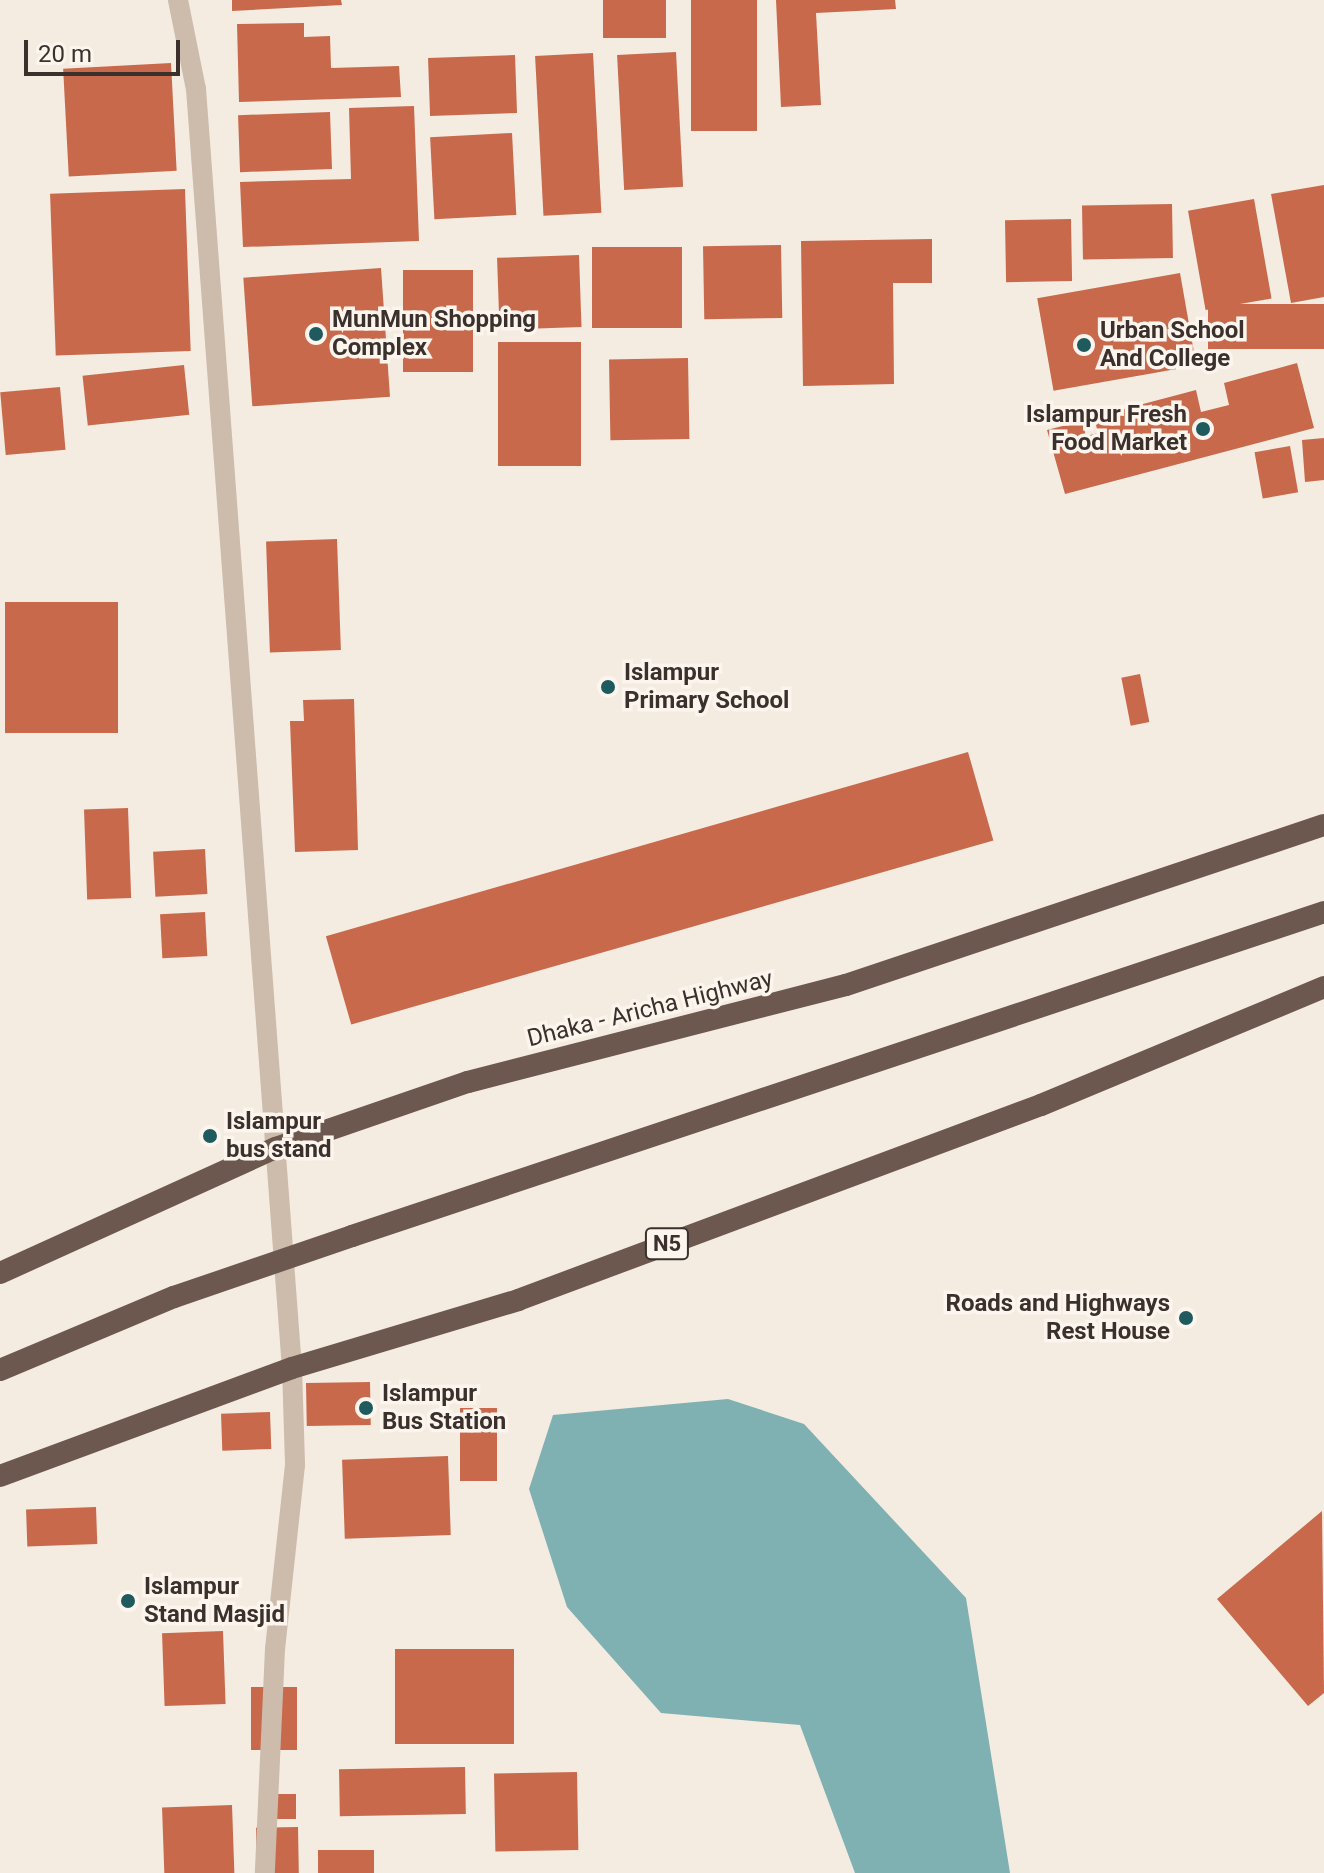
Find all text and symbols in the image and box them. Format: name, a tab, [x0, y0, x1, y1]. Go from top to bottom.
scale bar	[28, 24, 184, 74]
text: 20 m	[38, 40, 92, 68]
place label: MunMun Shopping Complex	[332, 306, 536, 362]
place label: Urban School And College	[1100, 317, 1245, 373]
marker: MunMun Shopping Complex	[307, 325, 325, 343]
marker: Urban School And College	[1075, 336, 1093, 354]
place label: Islampur Fresh Food Market	[1026, 401, 1187, 457]
marker: Islampur Fresh Food Market	[1194, 420, 1212, 438]
place label: Islampur Primary School	[624, 659, 789, 715]
marker: Islampur Primary School	[599, 678, 617, 696]
street label: Dhaka - Aricha Highway	[524, 965, 776, 1053]
place label: Islampur bus stand	[226, 1108, 331, 1164]
marker: Islampur bus stand	[201, 1127, 219, 1145]
road number: N5	[643, 1226, 691, 1262]
place label: Roads and Highways Rest House	[946, 1290, 1170, 1346]
marker: Roads and Highways Rest House	[1177, 1309, 1195, 1327]
place label: Islampur Bus Station	[382, 1380, 506, 1436]
marker: Islampur Bus Station	[357, 1399, 375, 1417]
place label: Islampur Stand Masjid	[144, 1573, 285, 1629]
marker: Islampur Stand Masjid	[119, 1592, 137, 1610]

